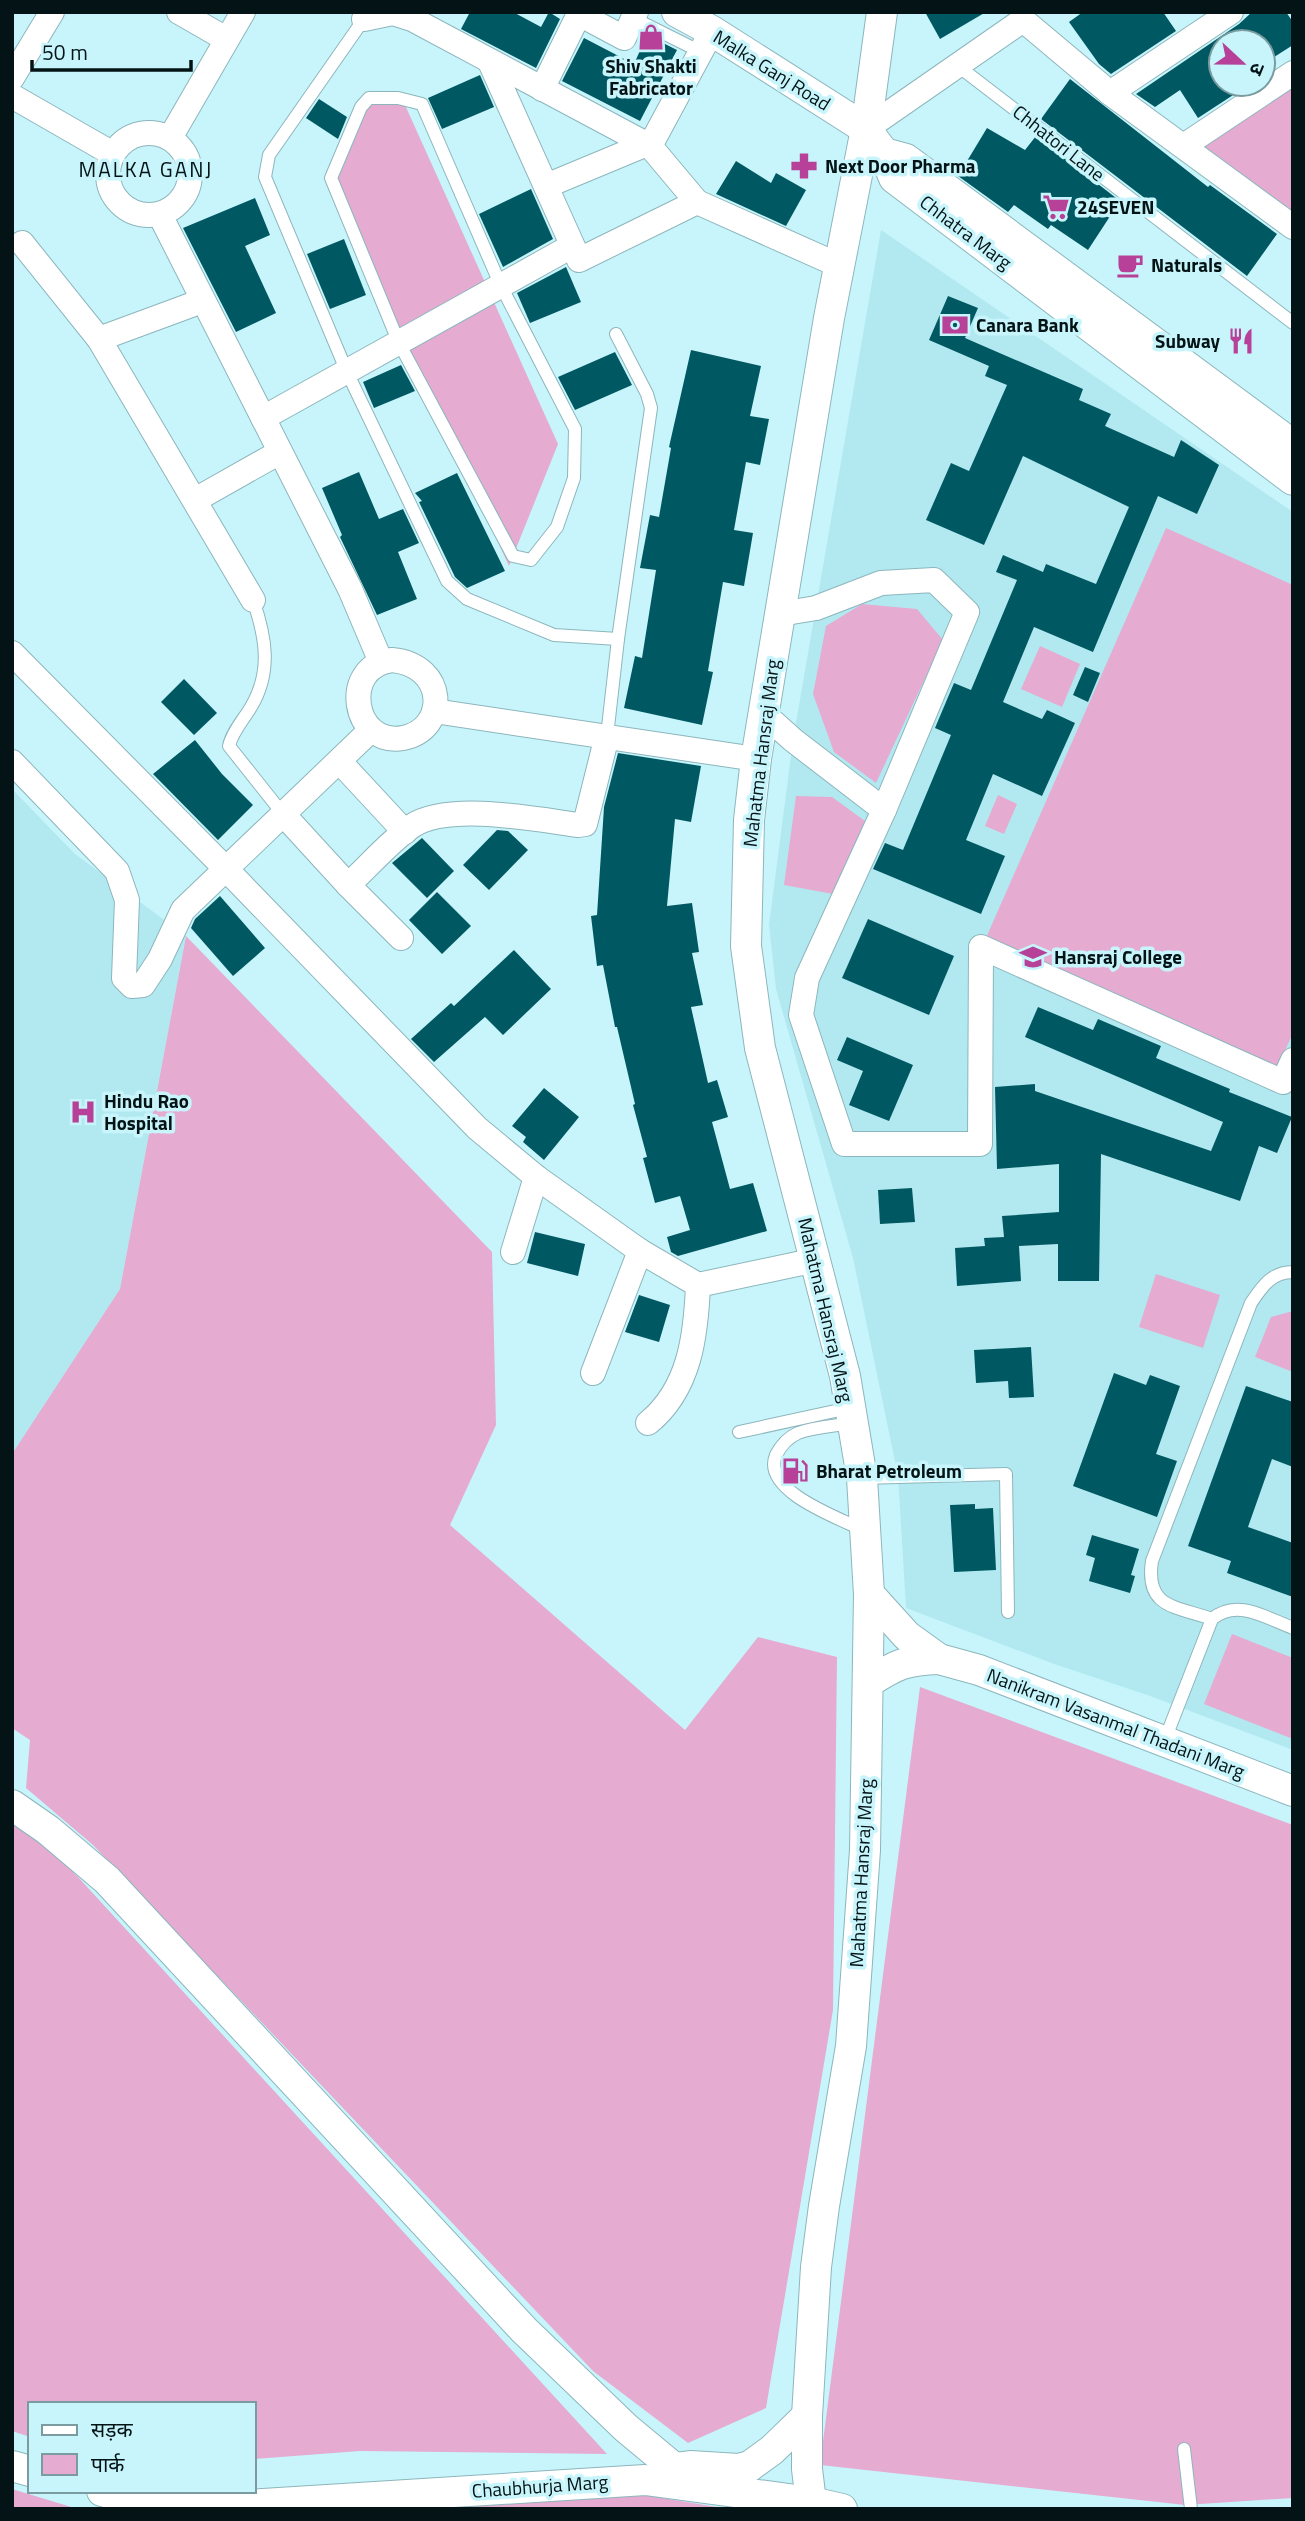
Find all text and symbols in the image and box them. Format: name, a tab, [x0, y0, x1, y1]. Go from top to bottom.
shop icon: Shiv Shakti Fabricator	[636, 22, 666, 52]
street label: Malka Ganj Road	[708, 22, 837, 117]
scale bar	[32, 28, 191, 72]
north arrow	[1207, 28, 1277, 98]
text: 50 m	[42, 36, 88, 68]
place label: Shiv Shakti Fabricator	[605, 51, 697, 102]
text: उ	[1242, 59, 1274, 81]
street label: Chhatori Lane	[1007, 97, 1112, 188]
pharmacy icon: Next Door Pharma	[789, 151, 819, 181]
place label: Next Door Pharma	[825, 151, 976, 180]
district label: MALKA GANJ	[79, 153, 213, 185]
street label: Chhatra Marg	[914, 187, 1019, 276]
supermarket icon: 24SEVEN	[1041, 192, 1071, 222]
place label: 24SEVEN	[1077, 192, 1154, 221]
cafe icon: Naturals	[1115, 250, 1145, 280]
place label: Naturals	[1151, 250, 1222, 279]
bank icon: Canara Bank	[940, 310, 970, 340]
place label: Canara Bank	[976, 310, 1079, 339]
place label: Subway	[1155, 326, 1220, 355]
restaurant icon: Subway	[1226, 326, 1256, 356]
street label: Mahatma Hansraj Marg	[735, 657, 786, 848]
school or university icon: Hansraj College	[1018, 942, 1048, 972]
place label: Hansraj College	[1054, 942, 1182, 971]
place label: Hindu Rao Hospital	[104, 1086, 189, 1137]
hospital icon: Hindu Rao Hospital	[68, 1097, 98, 1127]
street label: Mahatma Hansraj Marg	[791, 1215, 862, 1405]
fuel station icon: Bharat Petroleum	[780, 1456, 810, 1486]
place label: Bharat Petroleum	[816, 1456, 962, 1485]
street label: Nanikram Vasanmal Thadani Marg	[983, 1660, 1250, 1785]
street label: Mahatma Hansraj Marg	[841, 1778, 880, 1968]
legend	[28, 2402, 256, 2493]
text: सड़क	[91, 2413, 133, 2445]
text: पार्क	[91, 2448, 125, 2480]
street label: Chaubhurja Marg	[471, 2466, 609, 2505]

